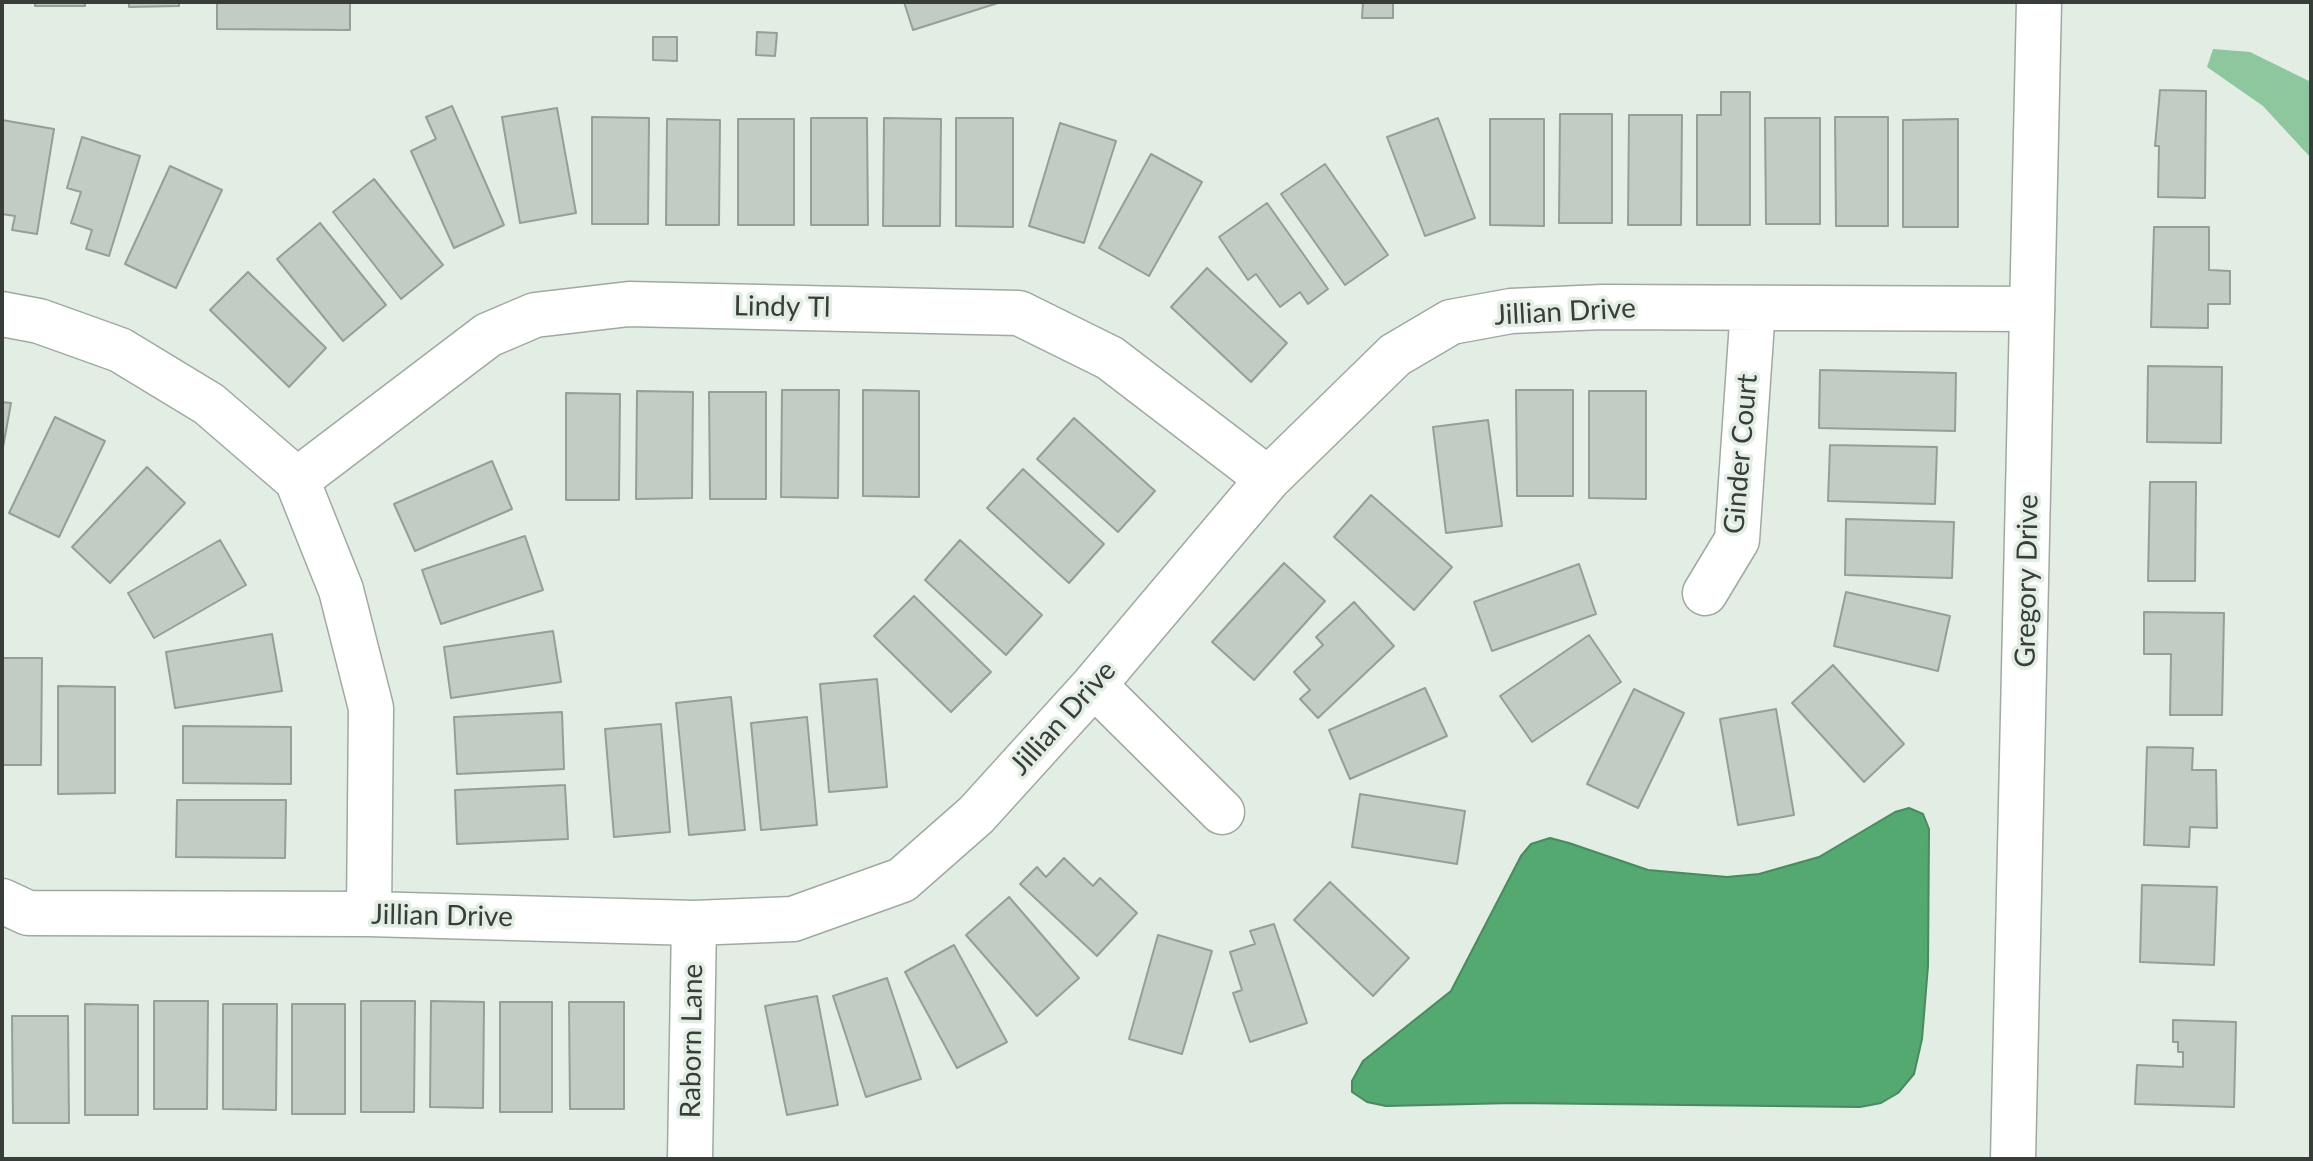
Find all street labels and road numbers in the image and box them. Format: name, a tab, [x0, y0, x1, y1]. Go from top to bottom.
street label: Lindy Tl	[733, 289, 831, 325]
street label: Jillian Drive	[1493, 292, 1637, 332]
street label: Ginder Court	[1717, 373, 1765, 535]
street label: Gregory Drive	[2009, 494, 2045, 668]
street label: Jillian Drive	[1003, 654, 1123, 782]
street label: Jillian Drive	[371, 898, 513, 934]
street label: Raborn Lane	[674, 963, 710, 1119]

